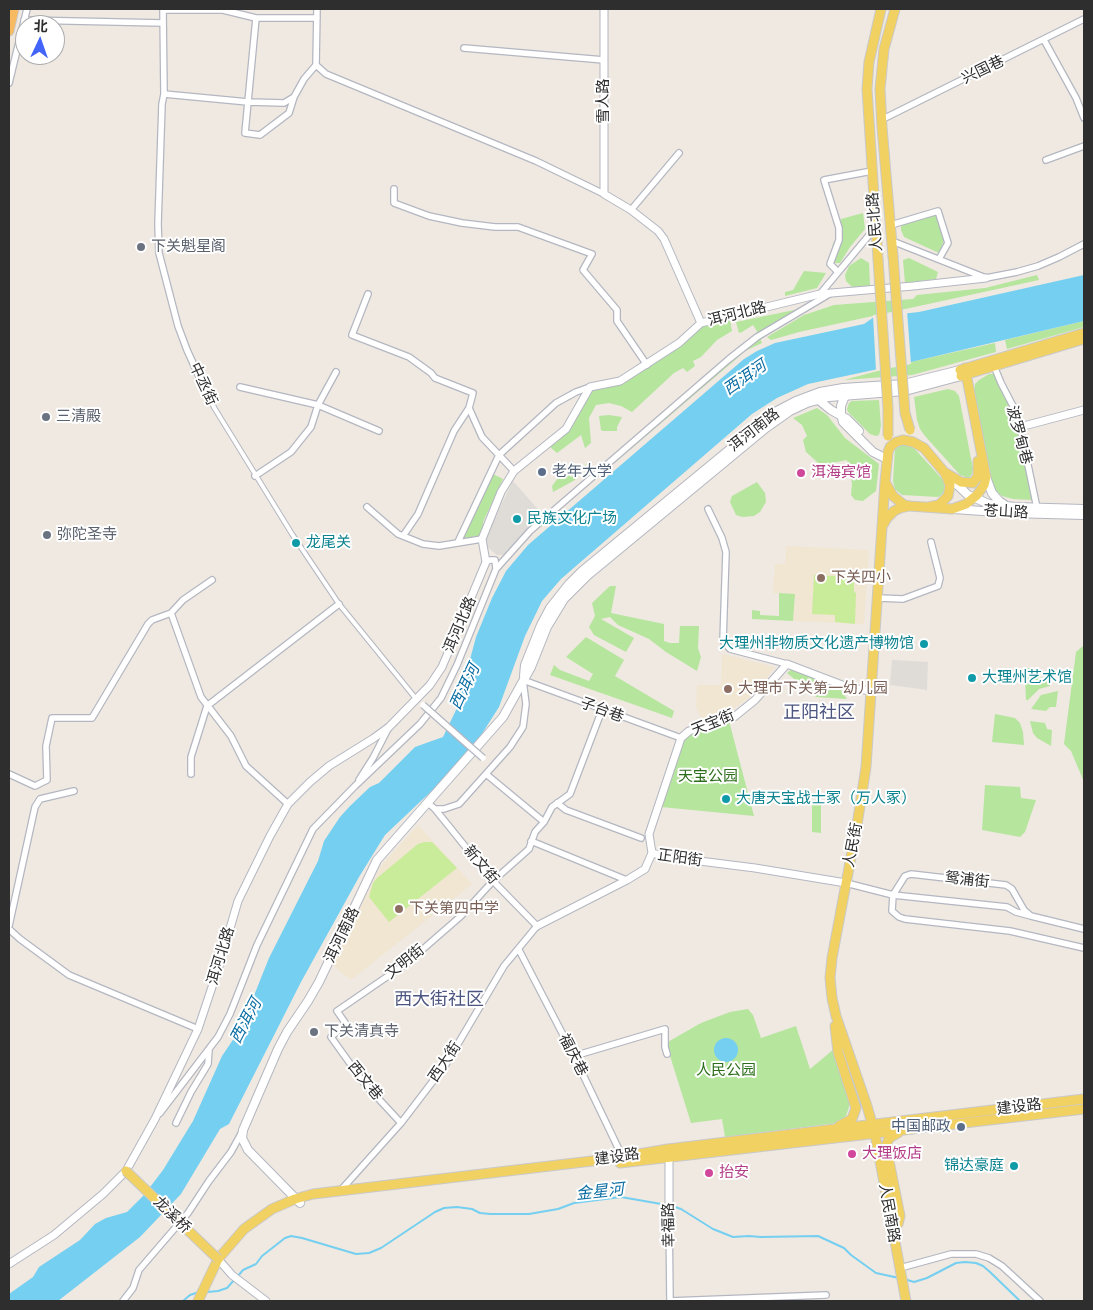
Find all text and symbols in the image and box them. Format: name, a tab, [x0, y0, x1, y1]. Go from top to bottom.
north arrow	[15, 15, 65, 65]
text: 北	[33, 17, 48, 35]
street label: 兴国巷	[959, 52, 1007, 88]
street label: 雪人路	[595, 79, 613, 123]
street label: 人民北路	[864, 191, 886, 253]
place label: 下关魁星阁	[151, 238, 226, 256]
marker: 下关魁星阁	[135, 241, 147, 253]
street label: 洱河北路	[706, 298, 768, 330]
water label: 西洱河	[720, 356, 770, 400]
street label: 中丞街	[185, 360, 221, 408]
street label: 洱河南路	[725, 404, 783, 456]
street label: 波罗甸巷	[1003, 404, 1035, 466]
place label: 三清殿	[56, 408, 101, 426]
marker: 三清殿	[40, 411, 52, 423]
place label: 老年大学	[552, 463, 612, 481]
place label: 洱海宾馆	[811, 464, 871, 482]
marker: 老年大学	[536, 466, 548, 478]
marker: 洱海宾馆	[795, 467, 807, 479]
street label: 苍山路	[983, 502, 1029, 522]
place label: 民族文化广场	[527, 510, 617, 528]
marker: 民族文化广场	[511, 513, 523, 525]
place label: 弥陀圣寺	[57, 526, 117, 544]
marker: 弥陀圣寺	[41, 529, 53, 541]
place label: 龙尾关	[306, 534, 351, 552]
marker: 龙尾关	[290, 537, 302, 549]
place label: 下关四小	[831, 569, 891, 587]
marker: 下关四小	[815, 572, 827, 584]
street label: 洱河北路	[440, 594, 480, 656]
place label: 大理州非物质文化遗产博物馆	[719, 635, 914, 653]
marker: 大理州非物质文化遗产博物馆	[918, 638, 930, 650]
water label: 西洱河	[446, 661, 484, 713]
place label: 大理州艺术馆	[982, 669, 1072, 687]
marker: 大理州艺术馆	[966, 672, 978, 684]
place label: 大理市下关第一幼儿园	[738, 680, 888, 698]
marker: 大理市下关第一幼儿园	[722, 683, 734, 695]
street label: 子台巷	[578, 694, 626, 726]
district label: 正阳社区	[783, 702, 855, 724]
street label: 天宝街	[689, 706, 737, 740]
park label: 天宝公园	[678, 768, 738, 786]
place label: 大唐天宝战士冢（万人冢）	[736, 790, 916, 808]
marker: 大唐天宝战士冢（万人冢）	[720, 793, 732, 805]
street label: 人民街	[840, 821, 866, 869]
street label: 新文街	[460, 842, 502, 888]
street label: 正阳街	[656, 846, 704, 870]
street label: 鸳浦街	[944, 869, 990, 891]
place label: 下关第四中学	[409, 900, 499, 918]
marker: 下关第四中学	[393, 903, 405, 915]
street label: 洱河南路	[321, 904, 363, 966]
street label: 洱河北路	[204, 925, 238, 987]
street label: 文明街	[382, 941, 428, 983]
district label: 西大街社区	[394, 989, 484, 1011]
water label: 西洱河	[226, 995, 266, 1047]
place label: 下关清真寺	[324, 1023, 399, 1041]
marker: 下关清真寺	[308, 1026, 320, 1038]
street label: 福庆巷	[555, 1031, 591, 1079]
street label: 西大街	[425, 1038, 465, 1086]
street label: 西文巷	[344, 1058, 386, 1104]
park label: 人民公园	[696, 1062, 756, 1080]
street label: 建设路	[996, 1095, 1042, 1119]
place label: 中国邮政	[891, 1118, 951, 1136]
marker: 中国邮政	[955, 1121, 967, 1133]
street label: 建设路	[593, 1145, 641, 1169]
place label: 大理饭店	[862, 1145, 922, 1163]
marker: 大理饭店	[846, 1148, 858, 1160]
place label: 锦达豪庭	[944, 1157, 1004, 1175]
marker: 锦达豪庭	[1008, 1160, 1020, 1172]
place label: 抬安	[719, 1164, 749, 1182]
marker: 抬安	[703, 1167, 715, 1179]
water label: 金星河	[575, 1180, 625, 1204]
street label: 人民南路	[875, 1182, 903, 1244]
street label: 龙溪桥	[150, 1193, 194, 1237]
street label: 幸福路	[660, 1202, 678, 1248]

